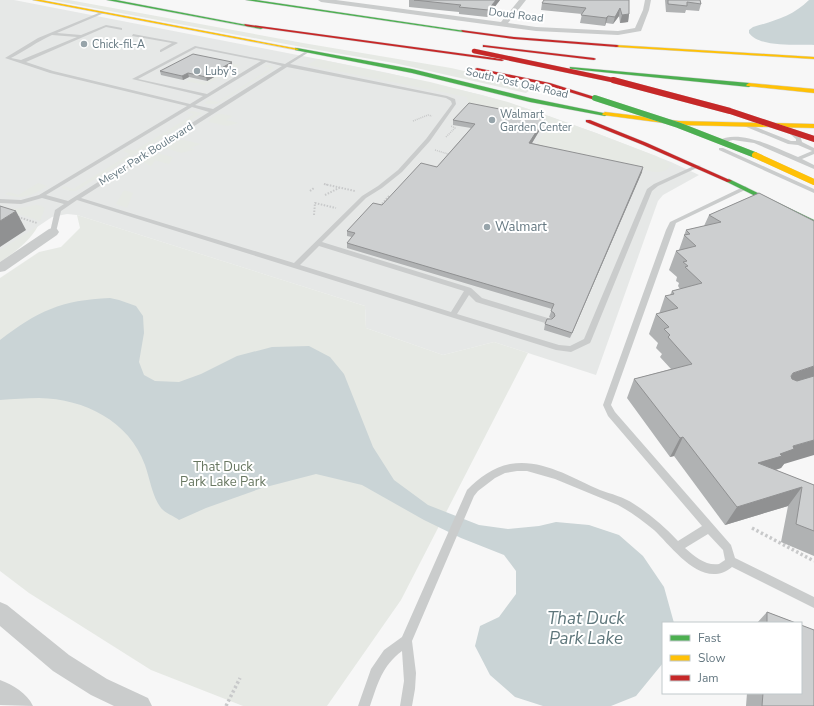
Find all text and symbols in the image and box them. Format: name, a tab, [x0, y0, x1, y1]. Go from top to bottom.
street label: Doud Road	[488, 4, 544, 26]
place label: Chick-fil-A	[92, 37, 145, 52]
marker: Chick-fil-A	[79, 39, 89, 49]
place label: Luby's	[205, 64, 237, 79]
street label: South Post Oak Road	[464, 64, 570, 102]
marker: Luby's	[192, 66, 202, 76]
place label: Walmart Garden Center	[500, 107, 572, 135]
marker: Walmart Garden Center	[487, 115, 497, 125]
street label: Meyer Park Boulevard	[96, 119, 196, 189]
place label: Walmart	[495, 218, 547, 236]
marker: Walmart	[482, 222, 492, 232]
park label: That Duck Park Lake Park	[180, 458, 266, 491]
water label: That Duck Park Lake	[547, 607, 625, 650]
legend	[662, 622, 802, 694]
text: Fast	[698, 630, 721, 646]
text: Slow	[698, 650, 726, 666]
text: Jam	[697, 670, 719, 686]

